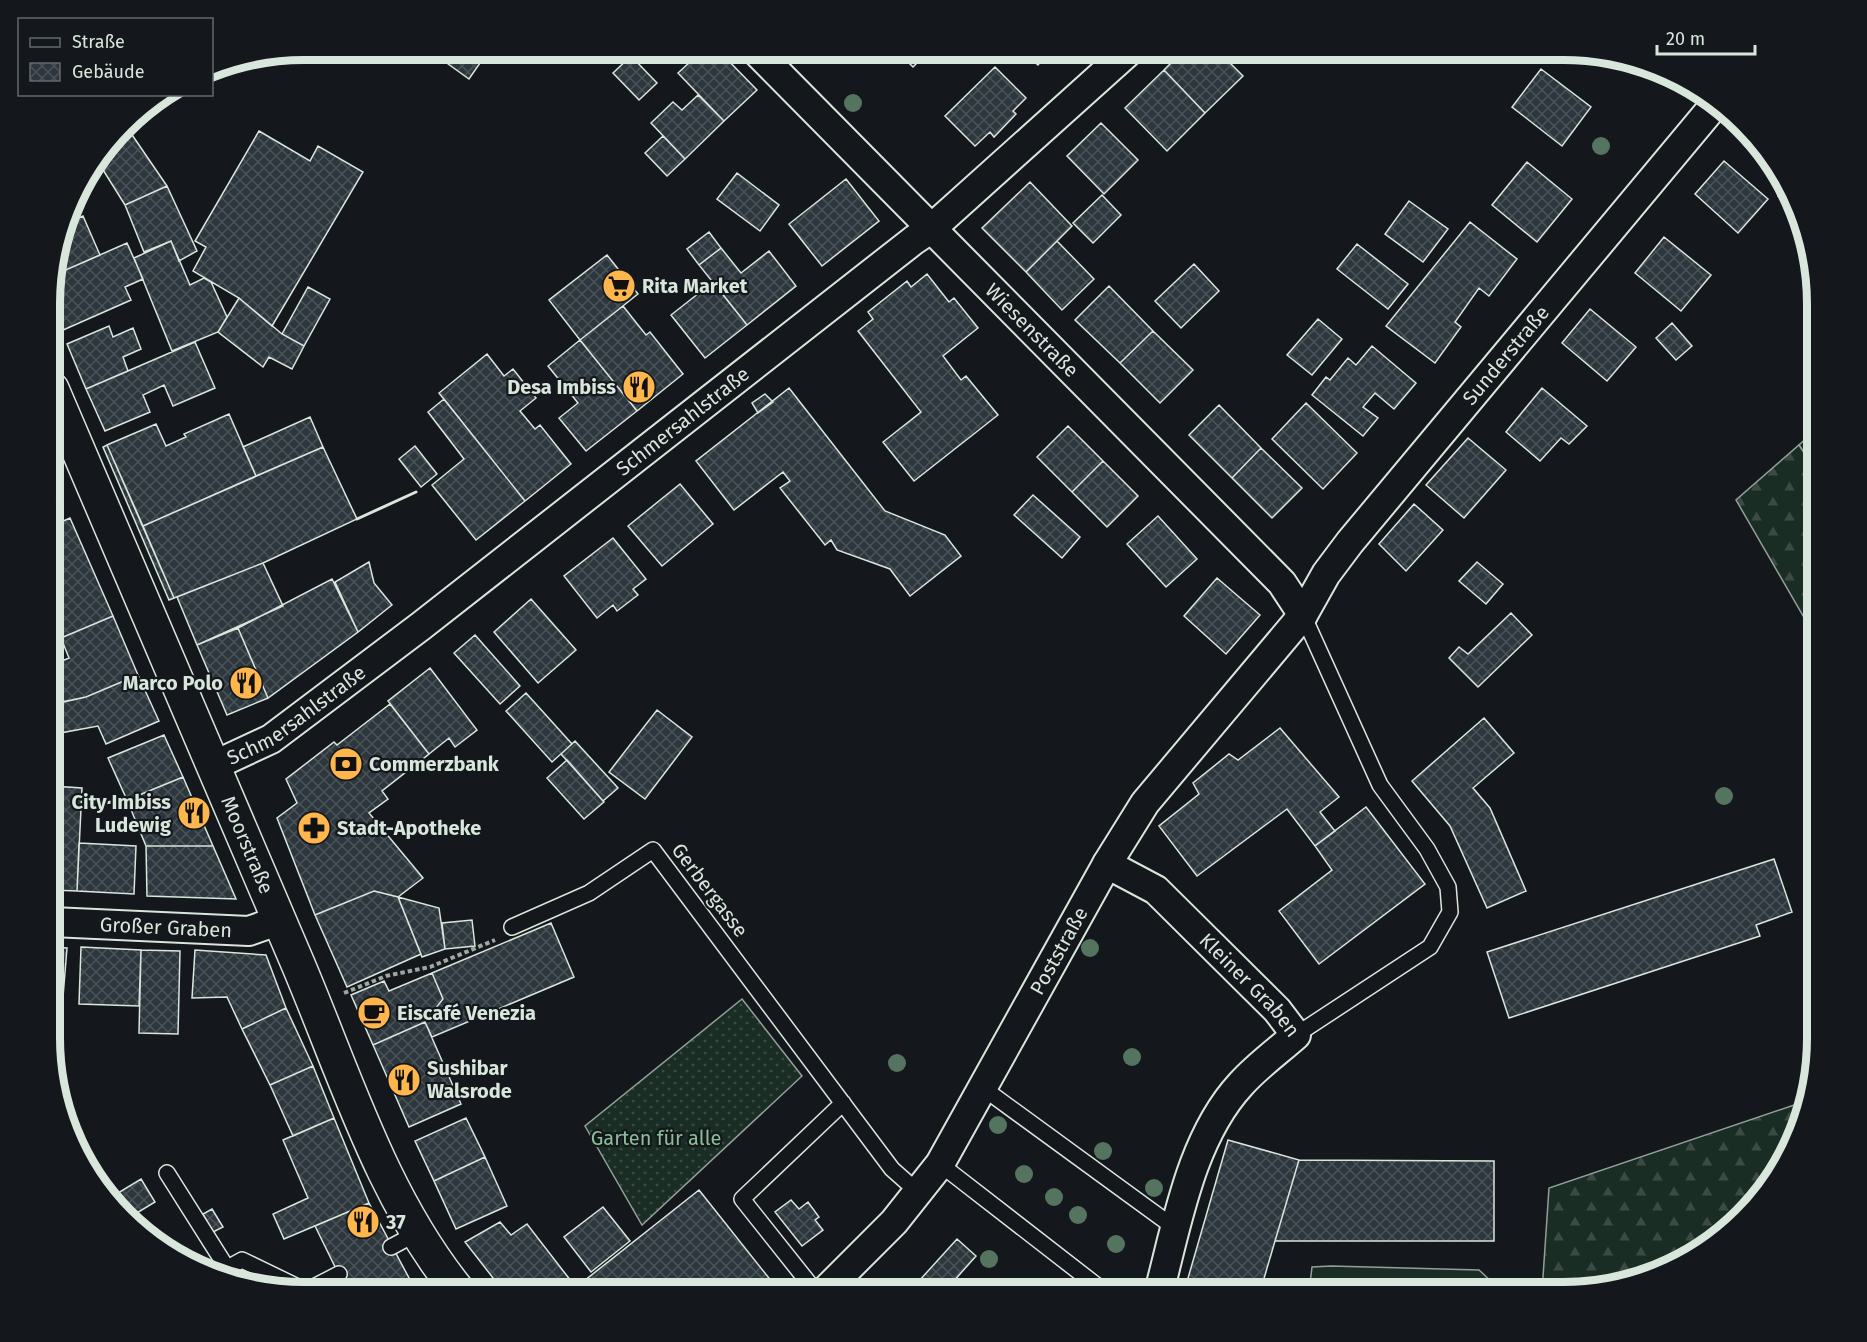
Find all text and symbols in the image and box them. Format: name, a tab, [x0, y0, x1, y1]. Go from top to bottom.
legend	[18, 18, 213, 96]
scale bar	[1657, 18, 1754, 56]
text: 20 m	[1666, 28, 1705, 50]
text: Straße	[72, 31, 125, 53]
text: Gebäude	[72, 61, 145, 83]
supermarket icon: Rita Market	[601, 268, 637, 304]
place label: Rita Market	[642, 274, 748, 298]
street label: Wiesenstraße	[980, 278, 1084, 382]
street label: Sunderstraße	[1458, 301, 1554, 410]
street label: Schmersahlstraße	[611, 362, 754, 481]
restaurant icon: Desa Imbiss	[621, 369, 657, 405]
place label: Desa Imbiss	[507, 375, 616, 399]
street label: Schmersahlstraße	[223, 660, 370, 770]
restaurant icon: Marco Polo	[228, 665, 264, 701]
place label: Marco Polo	[123, 671, 223, 695]
bank icon: Commerzbank	[328, 746, 364, 782]
place label: Commerzbank	[369, 752, 500, 776]
place label: City Imbiss Ludewig	[72, 790, 172, 837]
street label: Moorstraße	[216, 792, 279, 897]
restaurant icon: City Imbiss Ludewig	[176, 795, 212, 831]
pharmacy icon: Stadt-Apotheke	[296, 810, 332, 846]
place label: Stadt-Apotheke	[337, 816, 481, 840]
street label: Gerbergasse	[667, 838, 753, 942]
street label: Poststraße	[1025, 903, 1093, 999]
street label: Großer Graben	[99, 912, 233, 942]
street label: Kleiner Graben	[1194, 928, 1305, 1042]
cafe icon: Eiscafé Venezia	[356, 995, 392, 1031]
place label: Eiscafé Venezia	[397, 1001, 536, 1025]
place label: Sushibar Walsrode	[427, 1056, 512, 1103]
restaurant icon: Sushibar Walsrode	[386, 1062, 422, 1098]
park label: Garten für alle	[591, 1126, 721, 1150]
restaurant icon: 37	[345, 1204, 381, 1240]
place label: 37	[385, 1210, 406, 1234]

